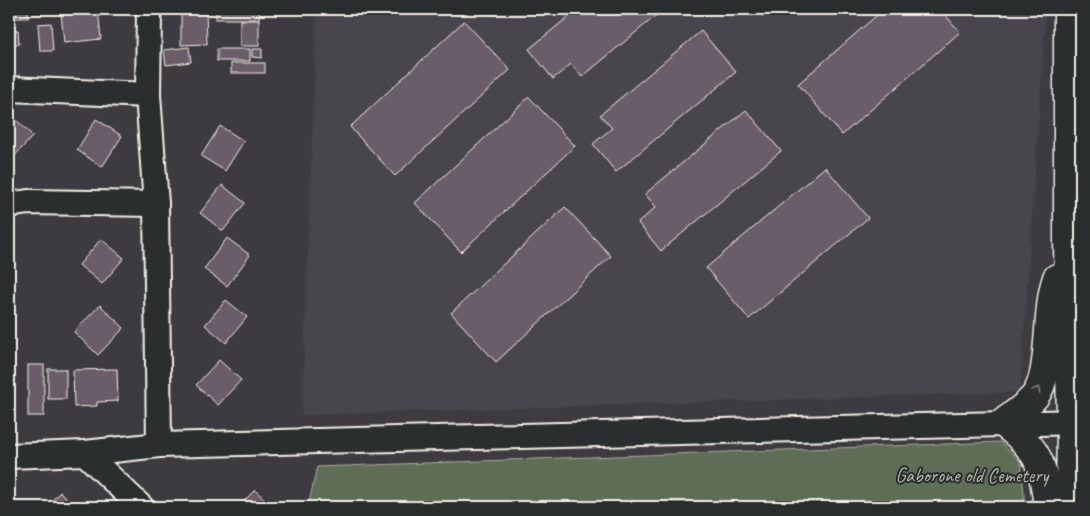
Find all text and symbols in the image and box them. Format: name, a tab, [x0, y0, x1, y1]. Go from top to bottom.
one-way arrow	[1031, 386, 1041, 395]
park label: Gaborone old Cemetery	[896, 463, 1051, 488]

